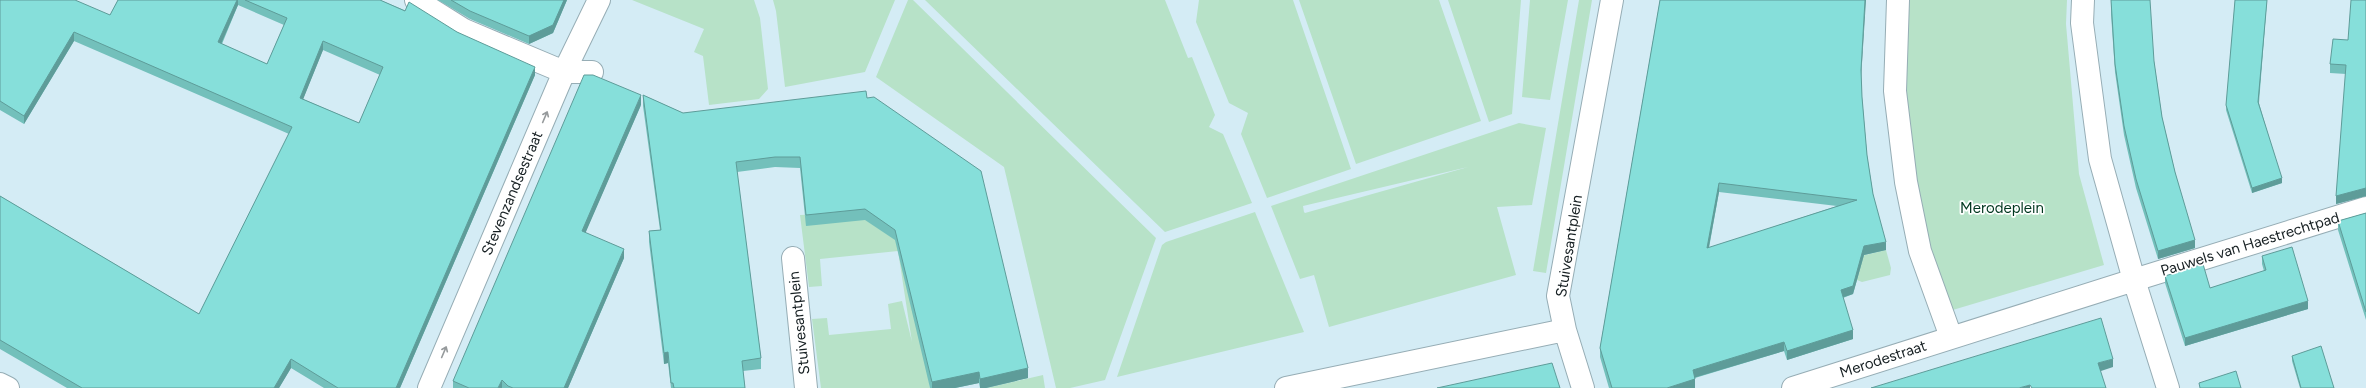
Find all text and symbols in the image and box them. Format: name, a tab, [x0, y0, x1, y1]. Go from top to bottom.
one-way arrow	[542, 111, 549, 123]
street label: Stevenzandsestraat	[478, 128, 546, 258]
street label: Stuivesantplein	[1552, 194, 1586, 298]
park label: Merodeplein	[1960, 199, 2044, 217]
street label: Pauwels van Haestrechtpad	[2158, 208, 2342, 280]
street label: Stuivesantplein	[785, 271, 813, 375]
street label: Merodestraat	[1837, 336, 1929, 382]
one-way arrow	[441, 347, 448, 359]

